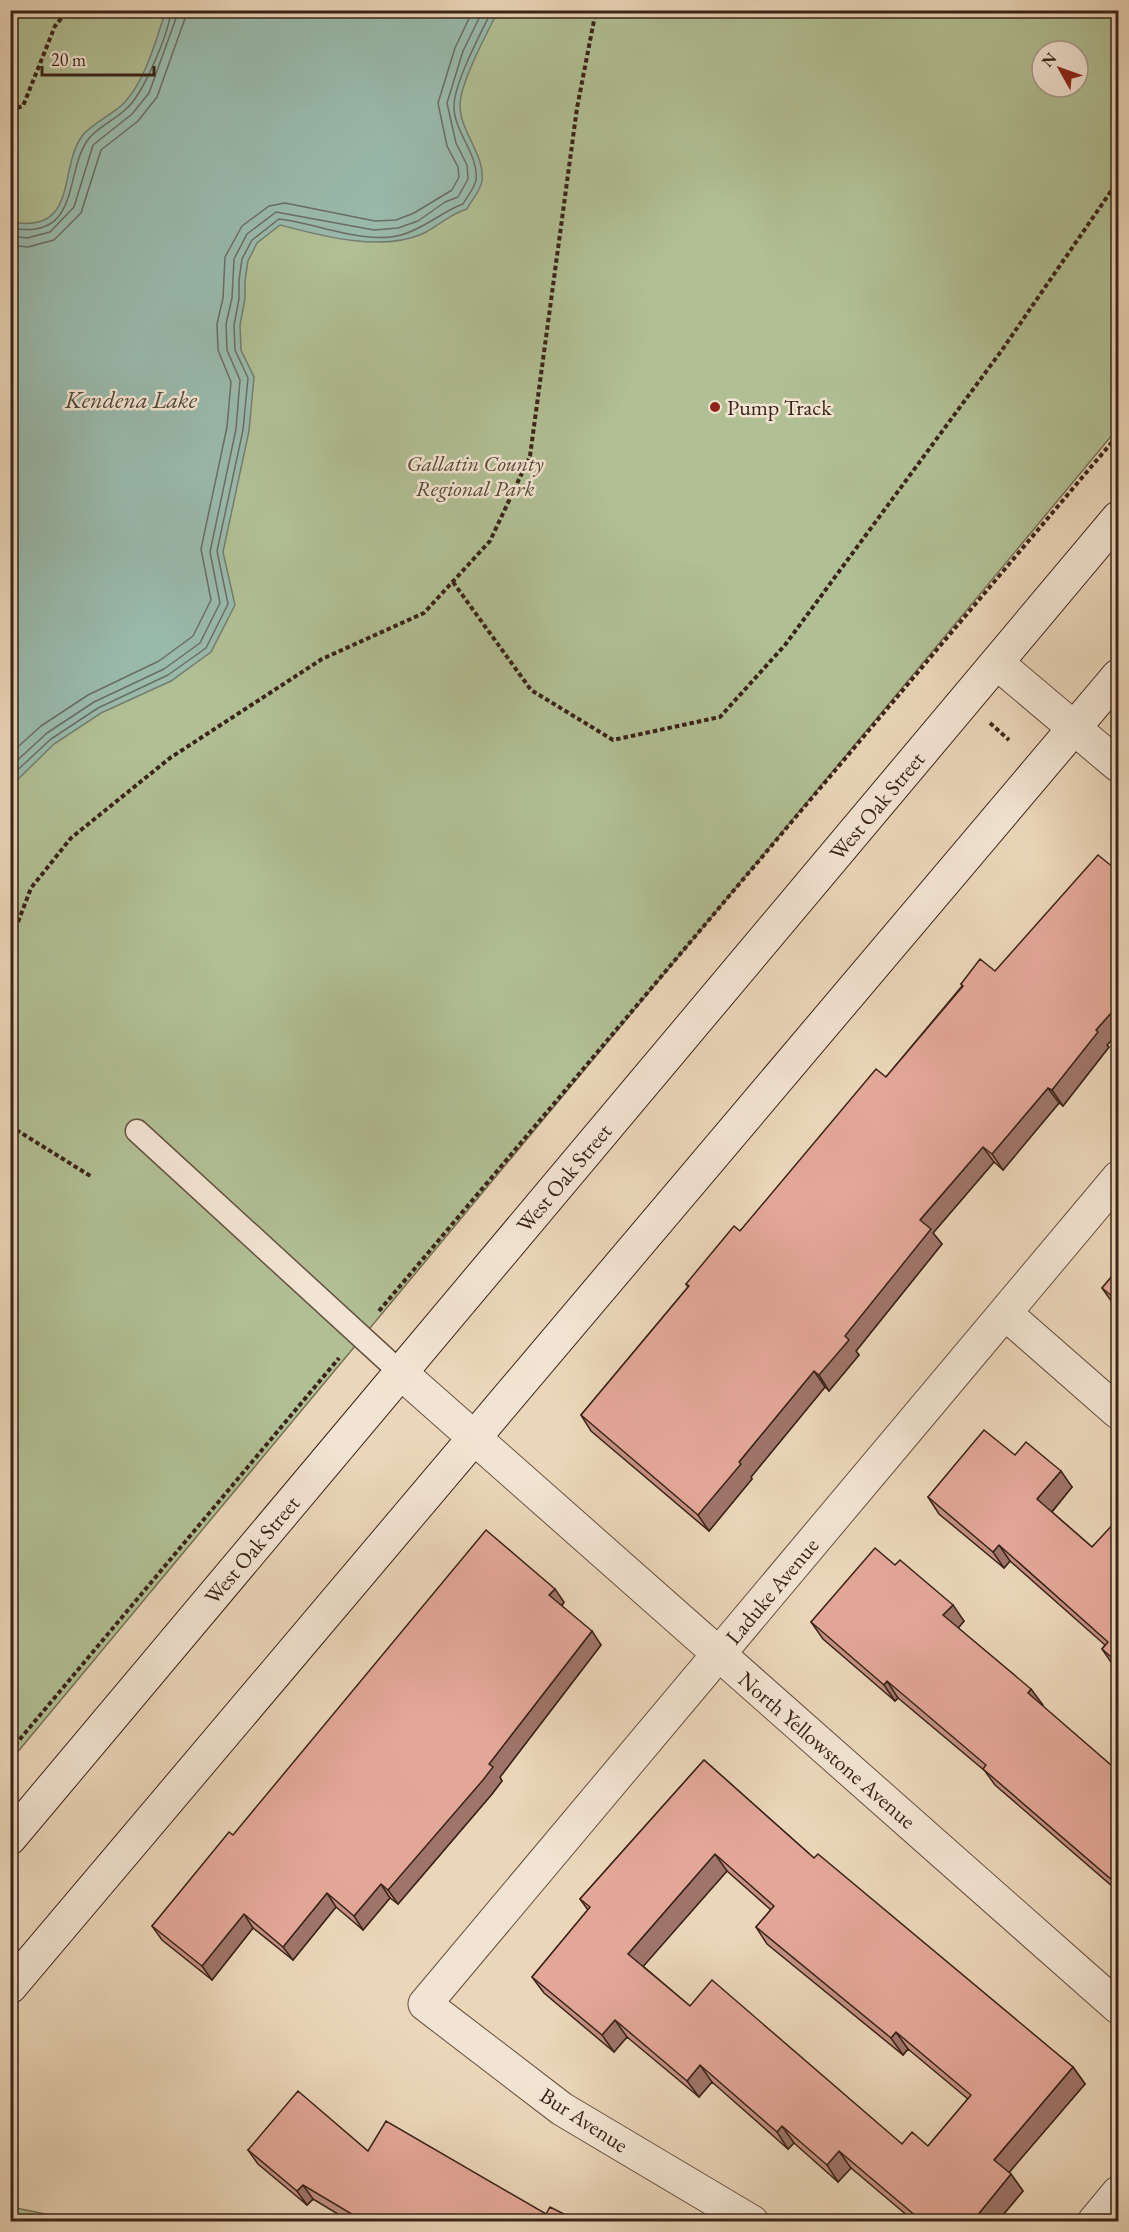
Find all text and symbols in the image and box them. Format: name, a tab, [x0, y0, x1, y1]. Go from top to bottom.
scale bar	[42, 39, 154, 77]
north arrow	[1030, 39, 1090, 99]
text: 20 m	[51, 48, 86, 71]
text: N	[1037, 48, 1061, 71]
water label: Kendena Lake	[64, 384, 198, 415]
place label: Pump Track	[727, 393, 832, 422]
marker: Pump Track	[708, 400, 722, 414]
park label: Gallatin County Regional Park	[406, 449, 544, 503]
street label: West Oak Street	[823, 745, 931, 866]
street label: West Oak Street	[510, 1117, 618, 1238]
street label: West Oak Street	[198, 1489, 306, 1610]
street label: Laduke Avenue	[719, 1531, 825, 1650]
street label: North Yellowstone Avenue	[732, 1665, 922, 1835]
street label: Bur Avenue	[534, 2081, 634, 2159]

